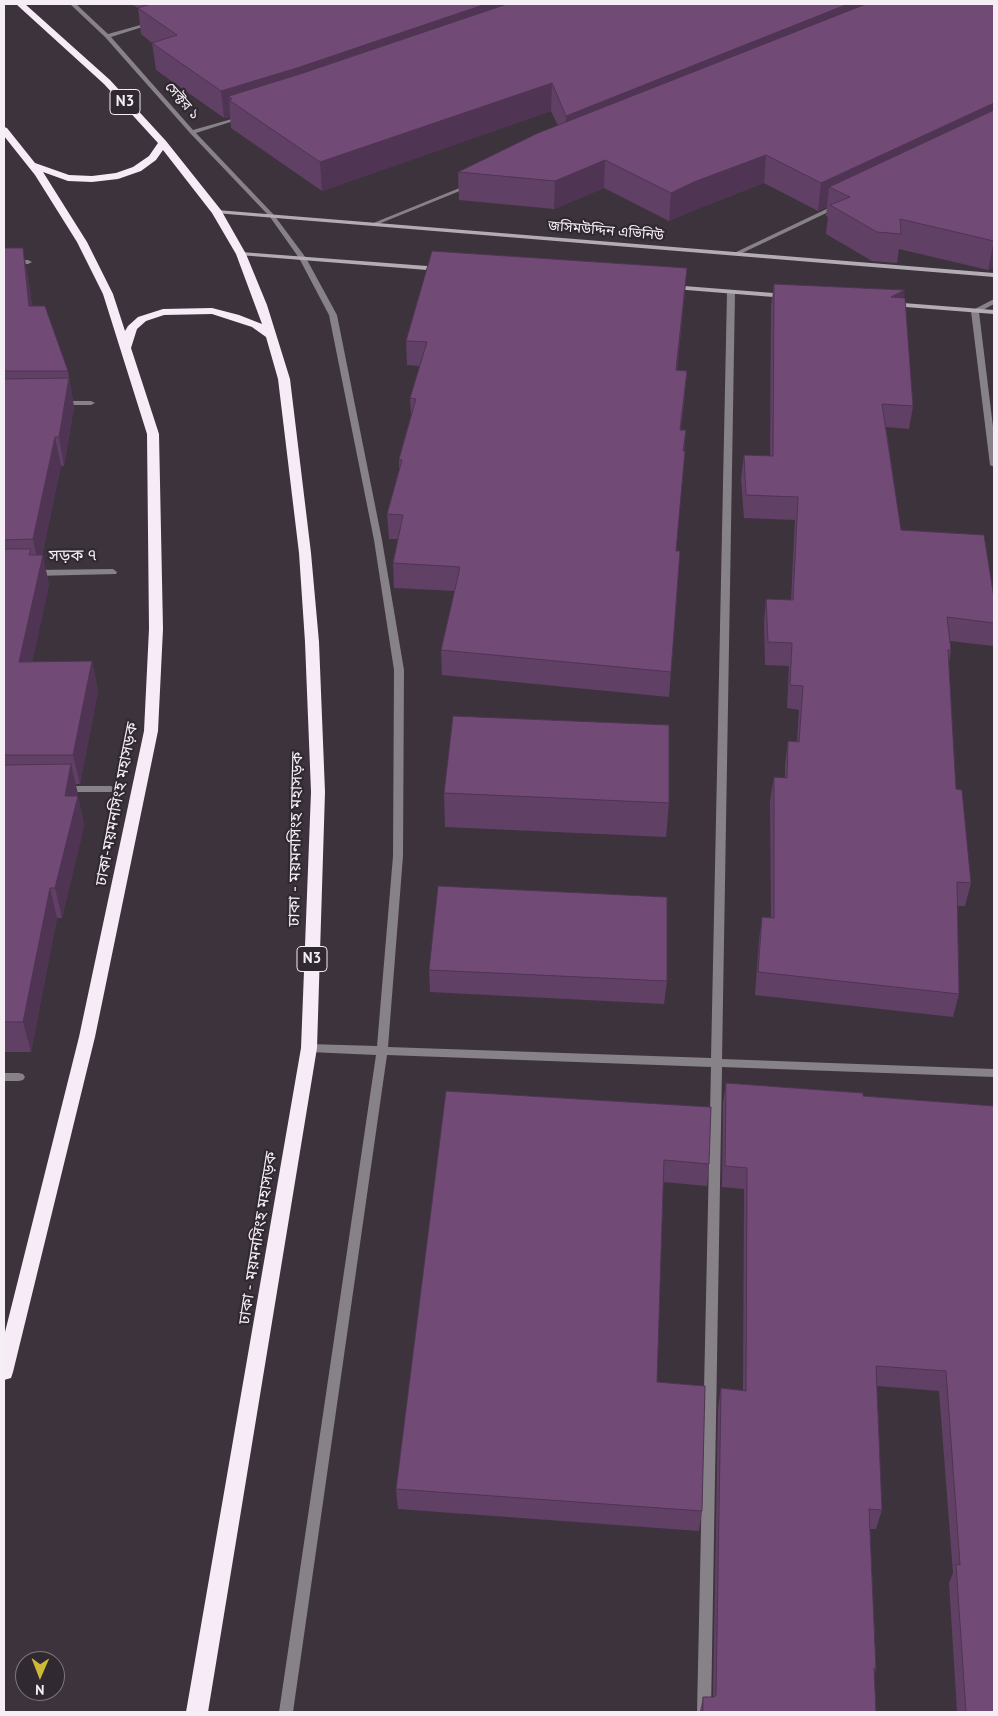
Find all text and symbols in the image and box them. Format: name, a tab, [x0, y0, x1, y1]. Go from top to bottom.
street label: সেক্টর ১	[161, 79, 203, 123]
road number: N3	[110, 90, 140, 114]
street label: জসিমউদ্দিন এভিনিউ	[547, 218, 665, 244]
street label: সড়ক ৭	[49, 546, 97, 566]
street label: ঢাকা-ময়মনসিংহ মহাসড়ক	[92, 721, 142, 887]
street label: ঢাকা - ময়মনসিংহ মহাসড়ক	[285, 752, 307, 926]
road number: N3	[297, 946, 327, 972]
street label: ঢাকা - ময়মনসিংহ মহাসড়ক	[235, 1150, 281, 1326]
north arrow	[15, 1651, 65, 1701]
text: N	[35, 1681, 45, 1699]

